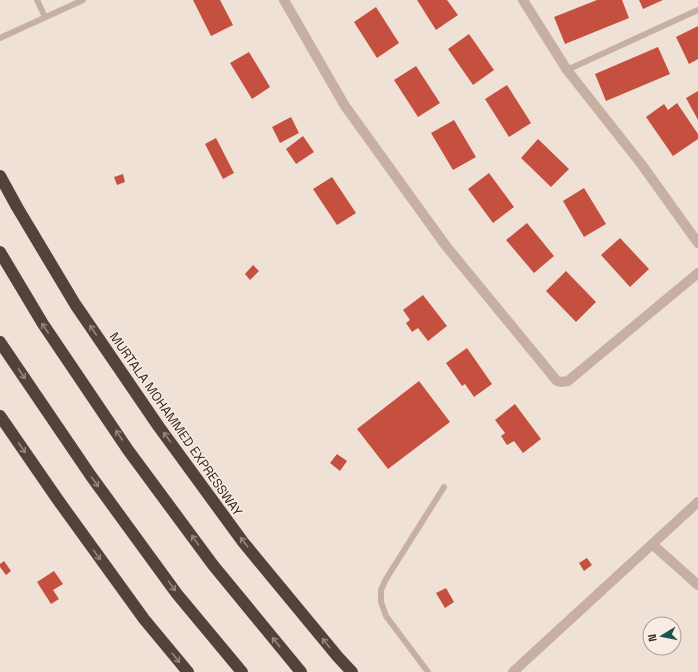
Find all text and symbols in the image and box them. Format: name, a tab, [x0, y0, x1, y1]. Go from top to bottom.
one-way arrow	[41, 323, 49, 334]
one-way arrow	[89, 325, 97, 336]
street label: MURTALA MOHAMMED EXPRESSWAY	[106, 329, 246, 519]
one-way arrow	[18, 369, 26, 380]
one-way arrow	[115, 430, 123, 441]
one-way arrow	[162, 432, 171, 443]
one-way arrow	[18, 443, 26, 454]
one-way arrow	[91, 476, 99, 487]
one-way arrow	[191, 535, 199, 546]
one-way arrow	[239, 537, 248, 548]
one-way arrow	[93, 549, 101, 560]
one-way arrow	[168, 581, 176, 592]
north arrow	[642, 616, 682, 656]
text: N	[645, 633, 660, 643]
one-way arrow	[272, 636, 281, 647]
one-way arrow	[322, 637, 330, 648]
one-way arrow	[172, 652, 181, 663]

